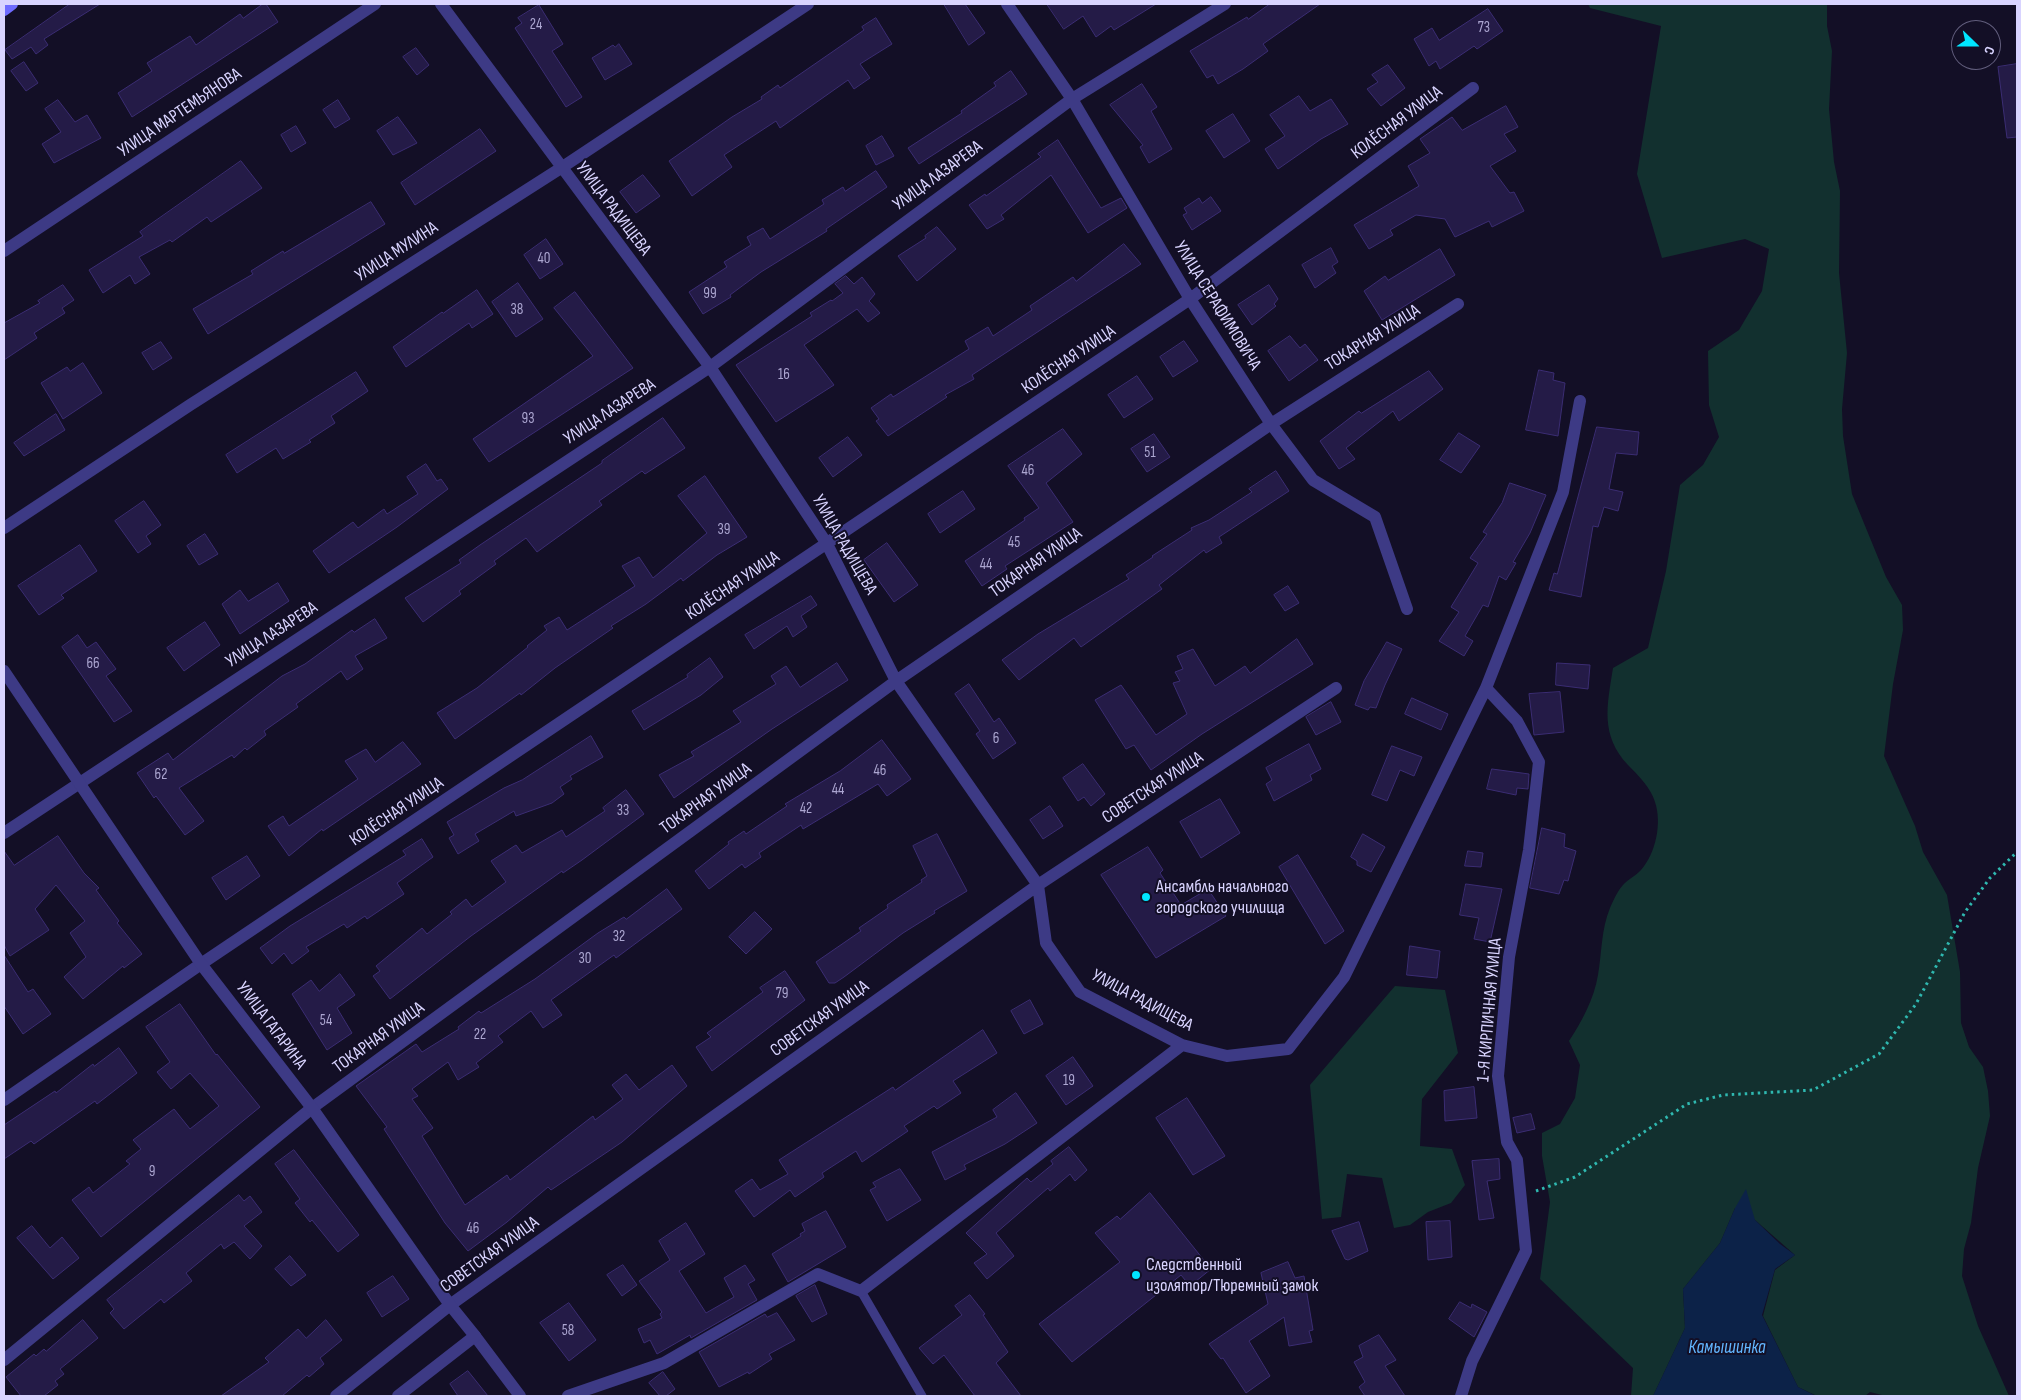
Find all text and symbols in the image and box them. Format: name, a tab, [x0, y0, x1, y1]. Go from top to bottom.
house number: 24	[530, 16, 542, 34]
house number: 73	[1478, 19, 1490, 37]
north arrow	[1951, 20, 2001, 70]
text: С	[1980, 44, 1999, 57]
street label: УЛИЦА МАРТЕМЬЯНОВА	[114, 64, 246, 162]
street label: КОЛЁСНАЯ УЛИЦА	[1347, 82, 1447, 164]
street label: УЛИЦА ЛАЗАРЕВА	[889, 136, 987, 216]
street label: УЛИЦА РАДИЩЕВА	[571, 158, 655, 260]
street label: УЛИЦА МУЛИНА	[352, 217, 442, 287]
street label: УЛИЦА СЕРАФИМОВИЧА	[1169, 238, 1265, 374]
house number: 40	[538, 250, 550, 268]
house number: 99	[703, 285, 717, 303]
street label: ТОКАРНАЯ УЛИЦА	[1322, 300, 1424, 376]
house number: 38	[511, 301, 523, 319]
street label: КОЛЁСНАЯ УЛИЦА	[1018, 321, 1120, 399]
house number: 16	[778, 366, 790, 384]
street label: УЛИЦА ЛАЗАРЕВА	[560, 374, 660, 450]
house number: 93	[522, 410, 534, 428]
house number: 51	[1144, 444, 1156, 462]
house number: 46	[1022, 462, 1034, 480]
street label: УЛИЦА РАДИЩЕВА	[807, 491, 881, 599]
house number: 39	[718, 521, 730, 539]
street label: ТОКАРНАЯ УЛИЦА	[986, 523, 1086, 603]
house number: 45	[1008, 534, 1020, 552]
street label: КОЛЁСНАЯ УЛИЦА	[682, 547, 784, 625]
house number: 44	[980, 556, 992, 574]
street label: УЛИЦА ЛАЗАРЕВА	[222, 597, 322, 673]
house number: 66	[86, 655, 100, 673]
house number: 6	[993, 730, 999, 748]
street label: СОВЕТСКАЯ УЛИЦА	[1098, 747, 1208, 829]
street label: ТОКАРНАЯ УЛИЦА	[656, 759, 756, 839]
house number: 46	[874, 762, 886, 780]
house number: 62	[155, 766, 167, 784]
street label: КОЛЁСНАЯ УЛИЦА	[346, 773, 448, 851]
house number: 44	[832, 781, 844, 799]
house number: 42	[800, 800, 812, 818]
house number: 33	[617, 802, 629, 820]
place label: Ансамбль начального городского училища	[1156, 876, 1289, 919]
marker: Ансамбль начального городского училища	[1140, 891, 1152, 903]
house number: 32	[613, 928, 625, 946]
street label: 1-Я КИРПИЧНАЯ УЛИЦА	[1473, 937, 1507, 1083]
house number: 30	[579, 950, 591, 968]
street label: УЛИЦА РАДИЩЕВА	[1088, 965, 1196, 1037]
street label: СОВЕТСКАЯ УЛИЦА	[767, 976, 873, 1062]
street label: УЛИЦА ГАГАРИНА	[231, 978, 311, 1074]
house number: 79	[776, 985, 788, 1003]
street label: ТОКАРНАЯ УЛИЦА	[329, 998, 429, 1078]
house number: 54	[320, 1012, 332, 1030]
house number: 22	[474, 1026, 486, 1044]
house number: 19	[1063, 1072, 1075, 1090]
house number: 9	[149, 1163, 155, 1181]
street label: СОВЕТСКАЯ УЛИЦА	[437, 1212, 543, 1298]
house number: 46	[467, 1220, 479, 1238]
place label: Следственный изолятор/Тюремный замок	[1146, 1254, 1318, 1296]
marker: Следственный изолятор/Тюремный замок	[1130, 1269, 1142, 1281]
house number: 58	[562, 1322, 574, 1340]
water label: Камышинка	[1688, 1337, 1766, 1359]

